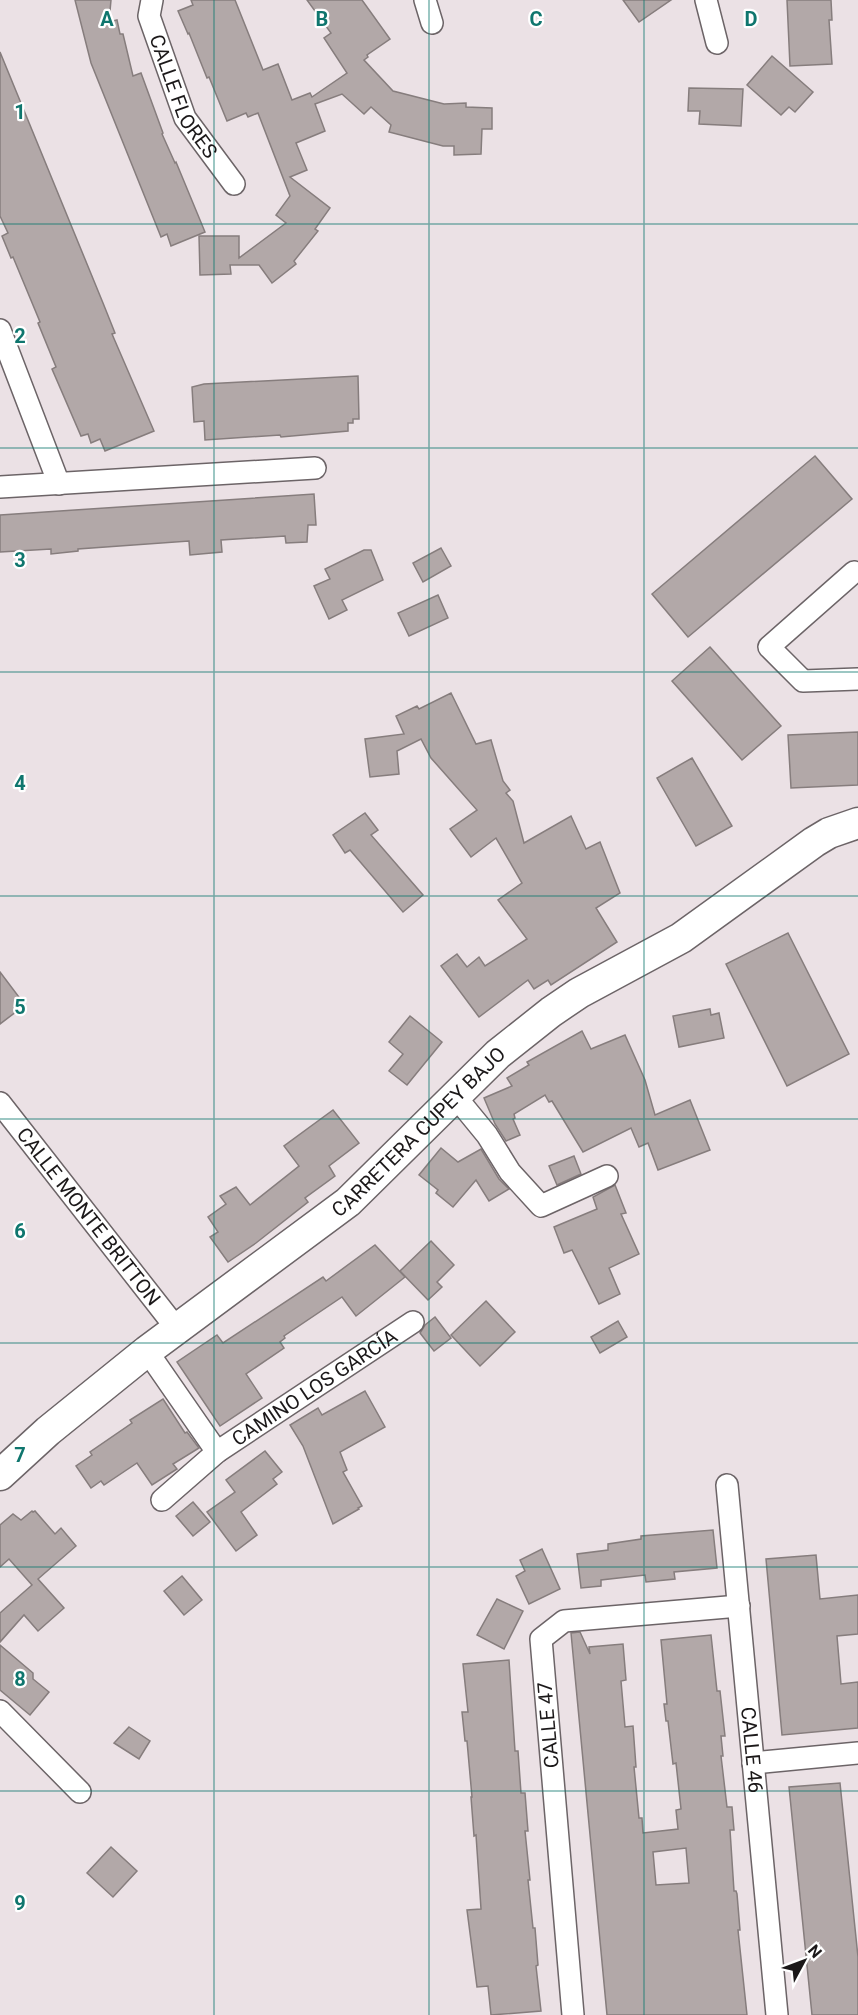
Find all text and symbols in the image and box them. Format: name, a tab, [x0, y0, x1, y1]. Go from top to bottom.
text: A	[100, 7, 114, 31]
text: B	[316, 7, 328, 31]
text: C	[529, 7, 543, 31]
text: D	[745, 7, 758, 31]
street label: CALLE FLORES	[144, 31, 223, 163]
text: 1	[14, 100, 26, 124]
text: 2	[14, 324, 26, 348]
text: 3	[14, 548, 26, 572]
text: 4	[14, 771, 26, 795]
text: 5	[14, 995, 26, 1019]
street label: CARRETERA CUPEY BAJO	[327, 1042, 510, 1222]
street label: CALLE MONTE BRITTON	[12, 1123, 166, 1310]
text: 6	[14, 1219, 26, 1243]
street label: CAMINO LOS GARCÍA	[227, 1324, 402, 1451]
text: 7	[14, 1443, 26, 1467]
text: 8	[14, 1667, 26, 1691]
street label: CALLE 47	[532, 1681, 564, 1769]
street label: CALLE 46	[736, 1706, 768, 1794]
text: 9	[14, 1891, 26, 1915]
north arrow	[774, 1931, 834, 1991]
text: N	[804, 1941, 826, 1962]

